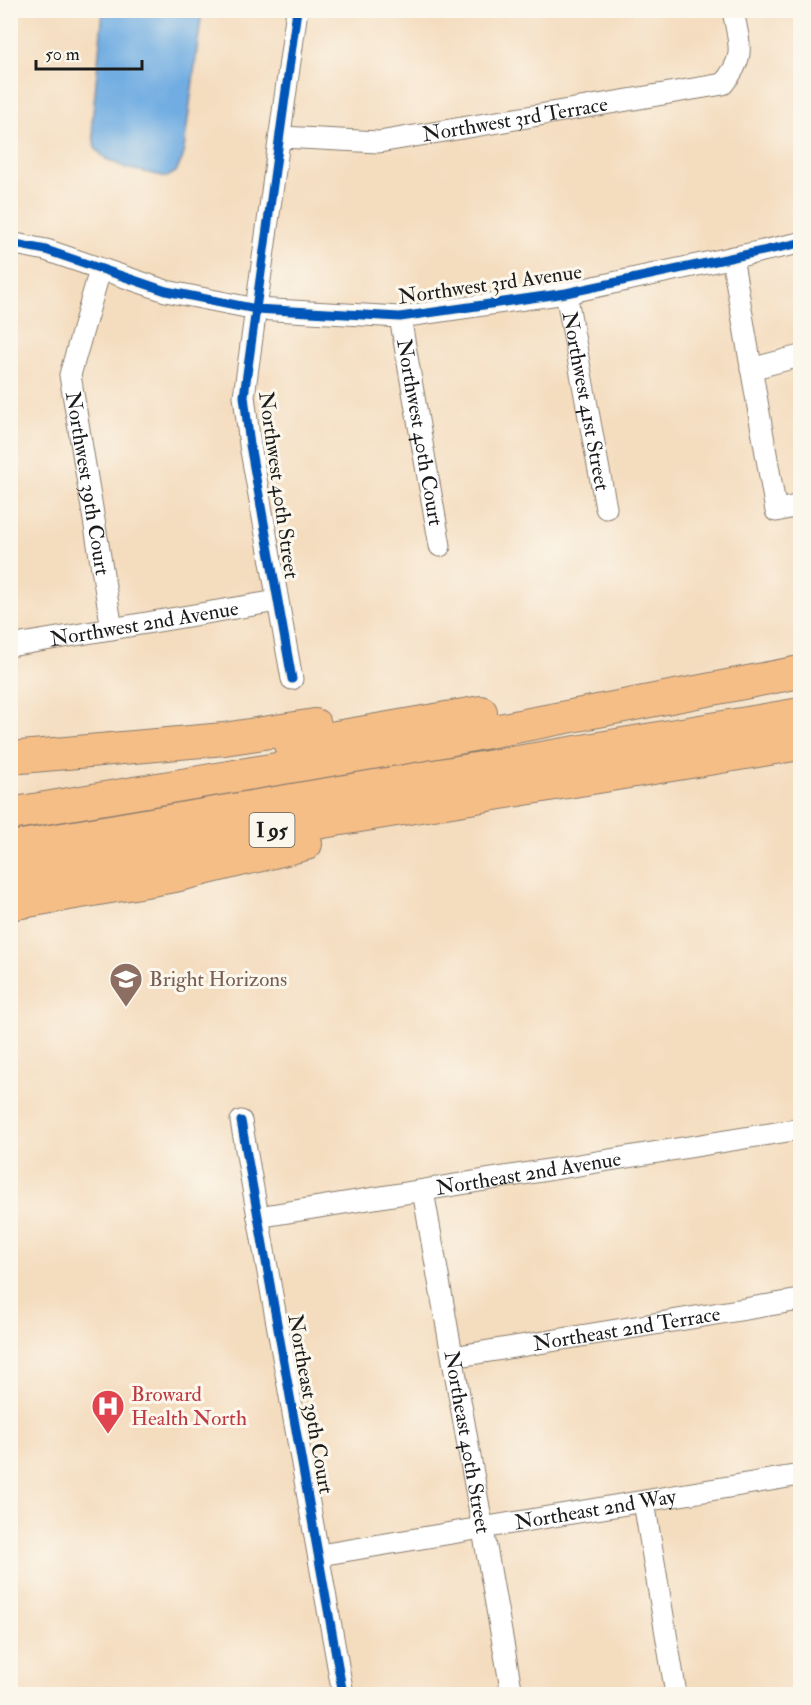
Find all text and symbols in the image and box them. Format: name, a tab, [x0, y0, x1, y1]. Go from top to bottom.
scale bar	[36, 33, 142, 71]
text: 50 m	[45, 43, 80, 66]
street label: Northwest 3rd Terrace	[420, 91, 610, 148]
street label: Northwest 3rd Avenue	[397, 258, 584, 311]
street label: Northwest 41st Street	[556, 309, 616, 493]
street label: Northwest 40th Court	[390, 337, 449, 528]
street label: Northwest 39th Court	[59, 389, 116, 578]
street label: Northwest 40th Street	[252, 390, 305, 581]
street label: Northwest 2nd Avenue	[48, 595, 241, 653]
road number: I 95	[250, 813, 294, 847]
school or university icon: Bright Horizons	[108, 961, 144, 1008]
place label: Bright Horizons	[149, 966, 287, 993]
street label: Northeast 2nd Avenue	[434, 1145, 623, 1202]
street label: Northeast 2nd Terrace	[531, 1300, 723, 1358]
street label: Northeast 39th Court	[281, 1312, 340, 1496]
street label: Northeast 40th Street	[438, 1349, 496, 1536]
place label: Broward Health North	[131, 1381, 247, 1432]
hospital icon: Broward Health North	[90, 1388, 126, 1435]
street label: Northeast 2nd Way	[512, 1483, 679, 1536]

